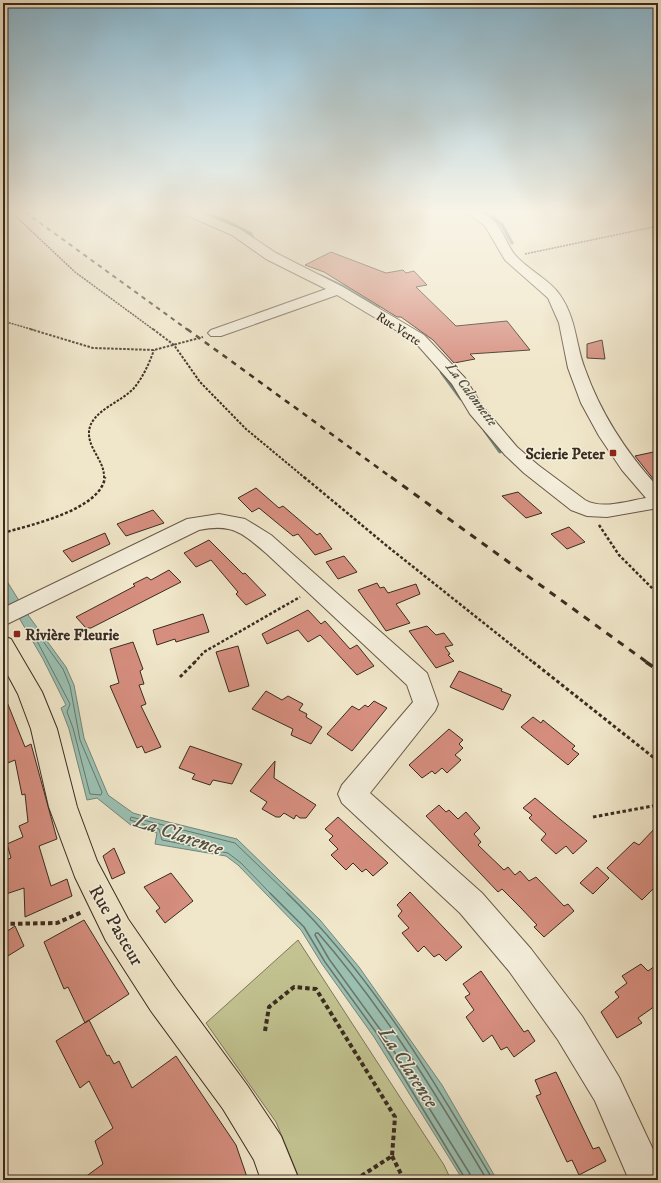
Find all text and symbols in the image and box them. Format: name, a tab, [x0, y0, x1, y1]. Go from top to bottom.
street label: Rue Verte	[373, 308, 424, 349]
water label: La Calonnette	[441, 358, 502, 431]
place label: Scierie Peter	[525, 444, 606, 464]
marker: Scierie Peter	[608, 448, 618, 458]
place label: Rivière Fleurie	[25, 625, 120, 645]
marker: Rivière Fleurie	[12, 629, 22, 639]
water label: La Clarence	[130, 808, 227, 863]
street label: Rue Pasteur	[83, 881, 148, 970]
water label: La Clarence	[372, 1022, 444, 1114]

